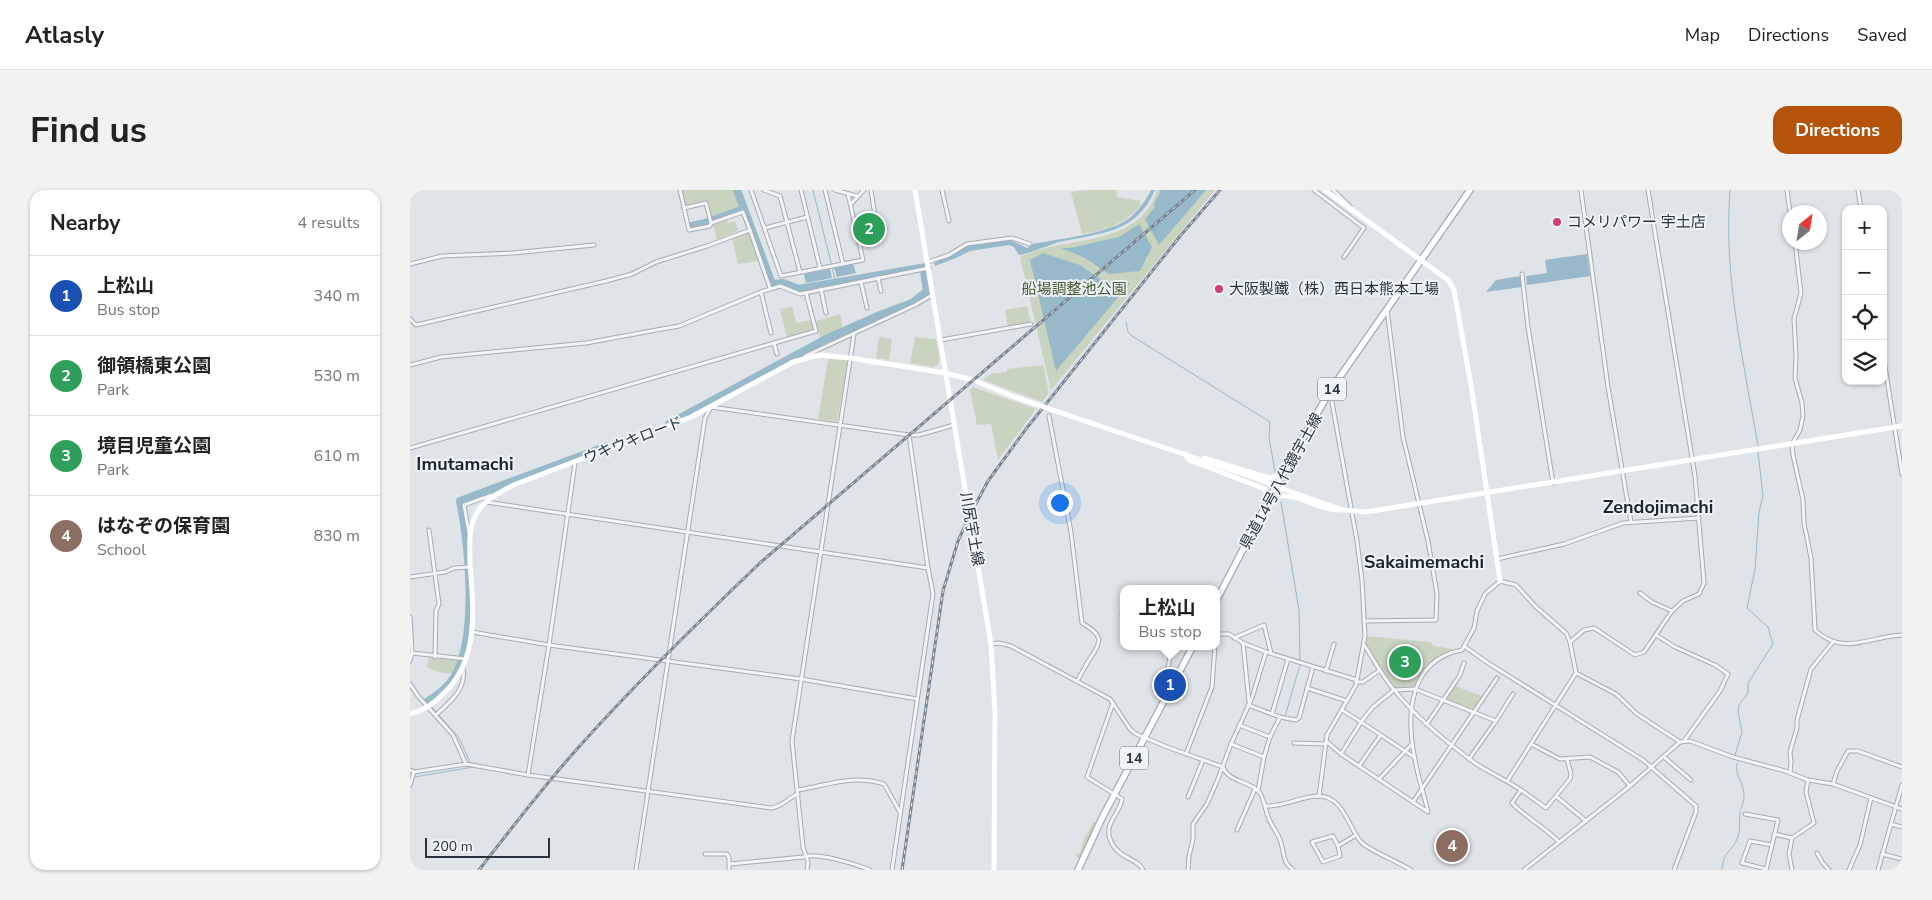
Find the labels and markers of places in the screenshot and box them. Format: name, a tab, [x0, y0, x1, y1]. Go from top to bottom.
pin: 2	[853, 210, 885, 248]
place label: コメリパワー 宇土店	[1567, 212, 1706, 232]
marker: コメリパワー 宇土店	[1551, 216, 1563, 228]
place label: 大阪製鐵（株）西日本熊本工場	[1229, 279, 1439, 299]
marker: 大阪製鐵（株）西日本熊本工場	[1213, 283, 1225, 295]
pin: 3	[1389, 643, 1421, 681]
pin: 1	[1154, 666, 1186, 704]
pin: 4	[1436, 827, 1468, 865]

